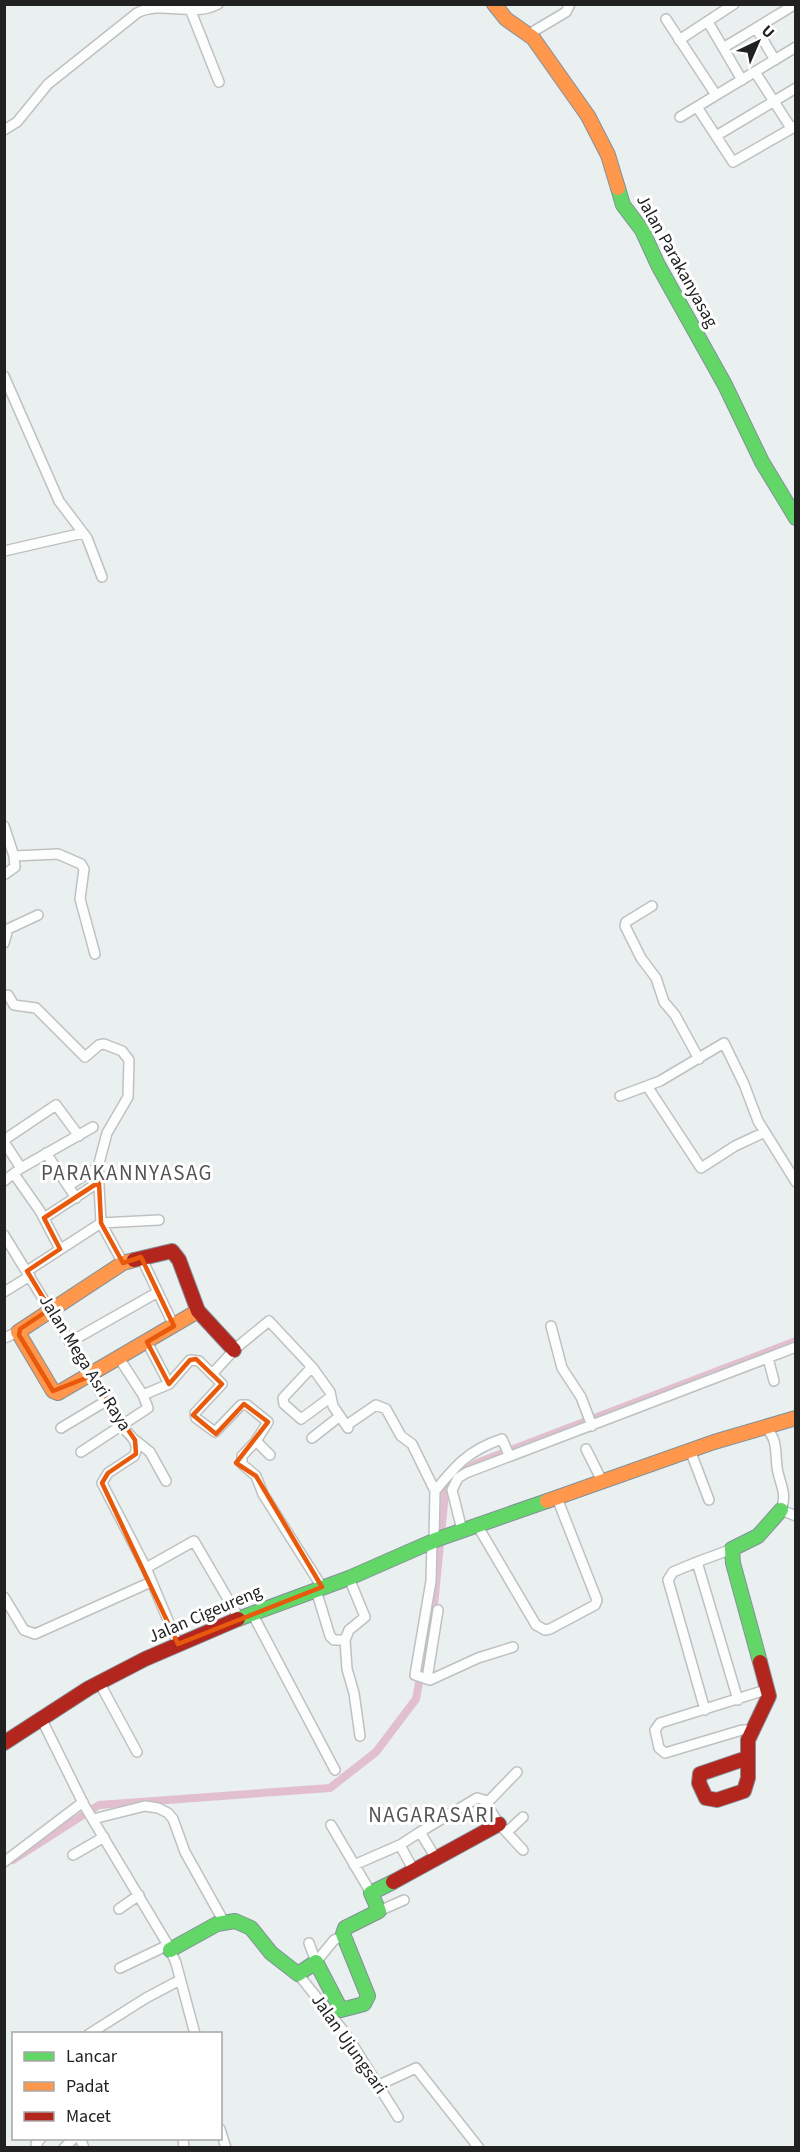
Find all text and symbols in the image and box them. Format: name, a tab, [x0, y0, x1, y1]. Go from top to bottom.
north arrow	[728, 12, 788, 72]
text: U	[756, 20, 779, 44]
street label: Jalan Parakanyasag	[630, 190, 724, 332]
district label: PARAKANNYASAG	[41, 1158, 213, 1188]
street label: Jalan Mega Asri Raya	[33, 1290, 137, 1436]
street label: Jalan Cigeureng	[144, 1579, 266, 1649]
district label: NAGARASARI	[368, 1800, 496, 1830]
street label: Jalan Ujungsari	[305, 1989, 393, 2099]
legend	[12, 2032, 222, 2140]
text: Lancar	[66, 2044, 118, 2069]
text: Padat	[66, 2074, 109, 2099]
text: Macet	[66, 2104, 111, 2129]

